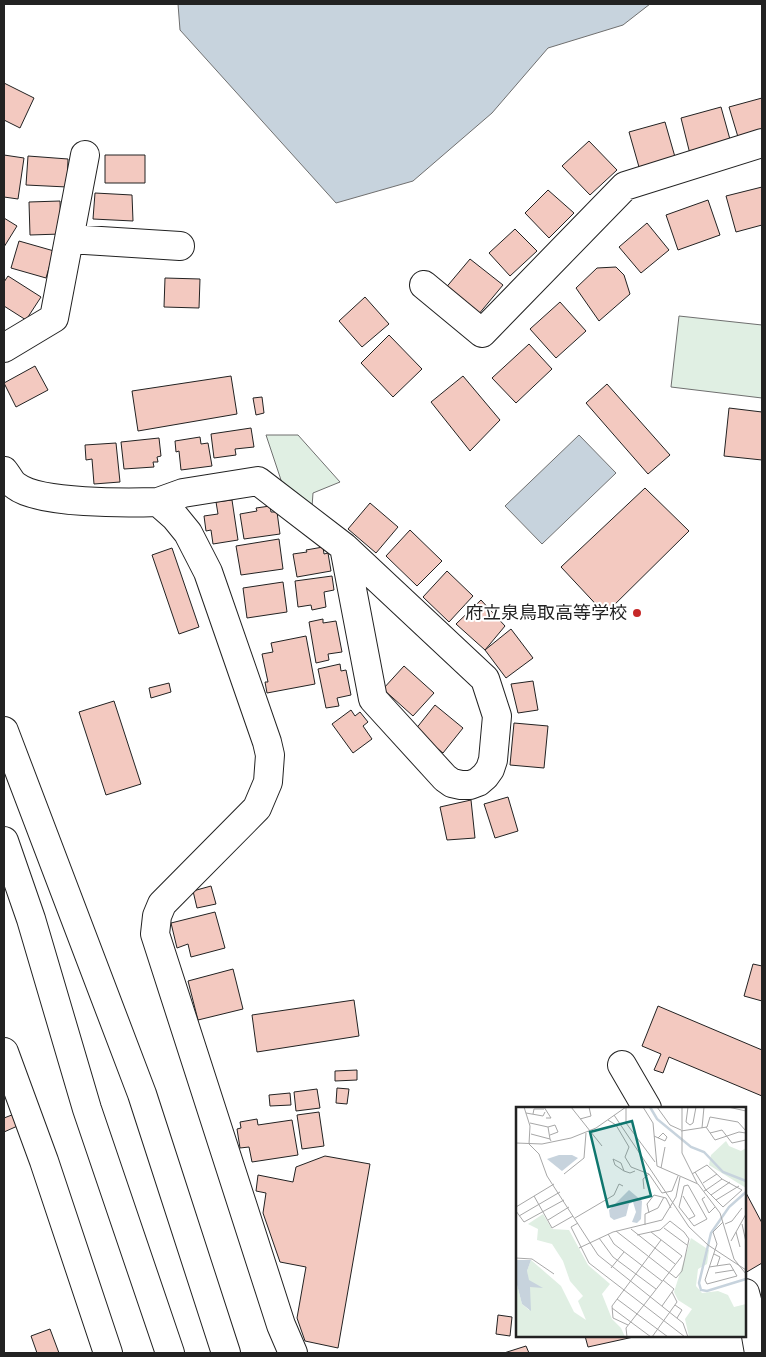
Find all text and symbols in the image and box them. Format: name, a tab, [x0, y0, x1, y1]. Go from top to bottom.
place label: 府立泉鳥取高等学校	[465, 600, 627, 626]
marker: 府立泉鳥取高等学校	[631, 607, 643, 619]
inset map	[516, 1107, 746, 1337]

